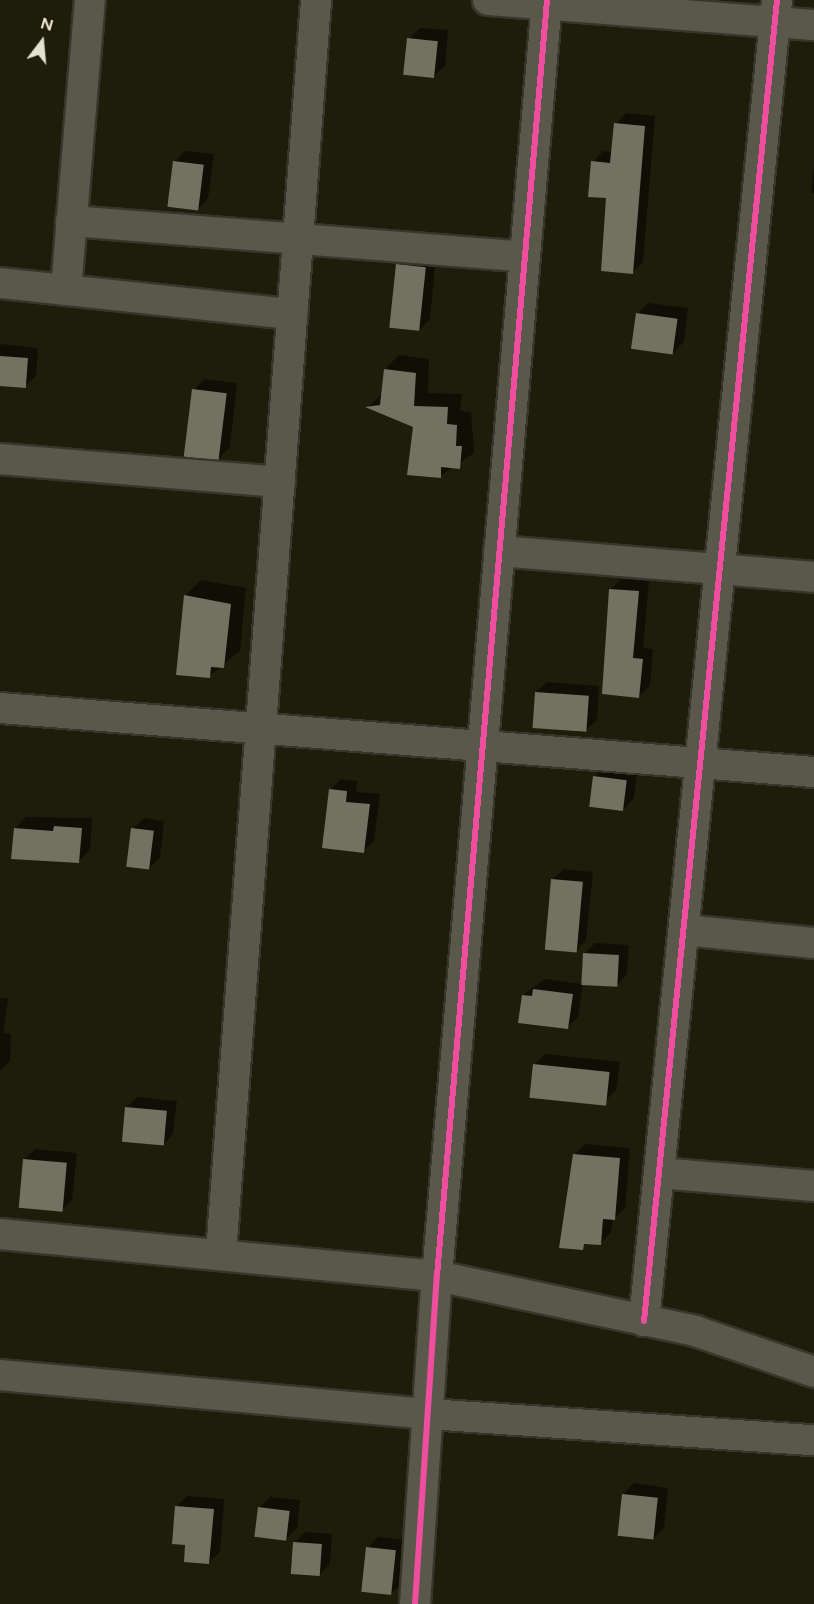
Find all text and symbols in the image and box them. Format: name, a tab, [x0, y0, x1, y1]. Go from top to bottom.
north arrow	[12, 12, 72, 72]
text: N	[39, 13, 56, 35]

